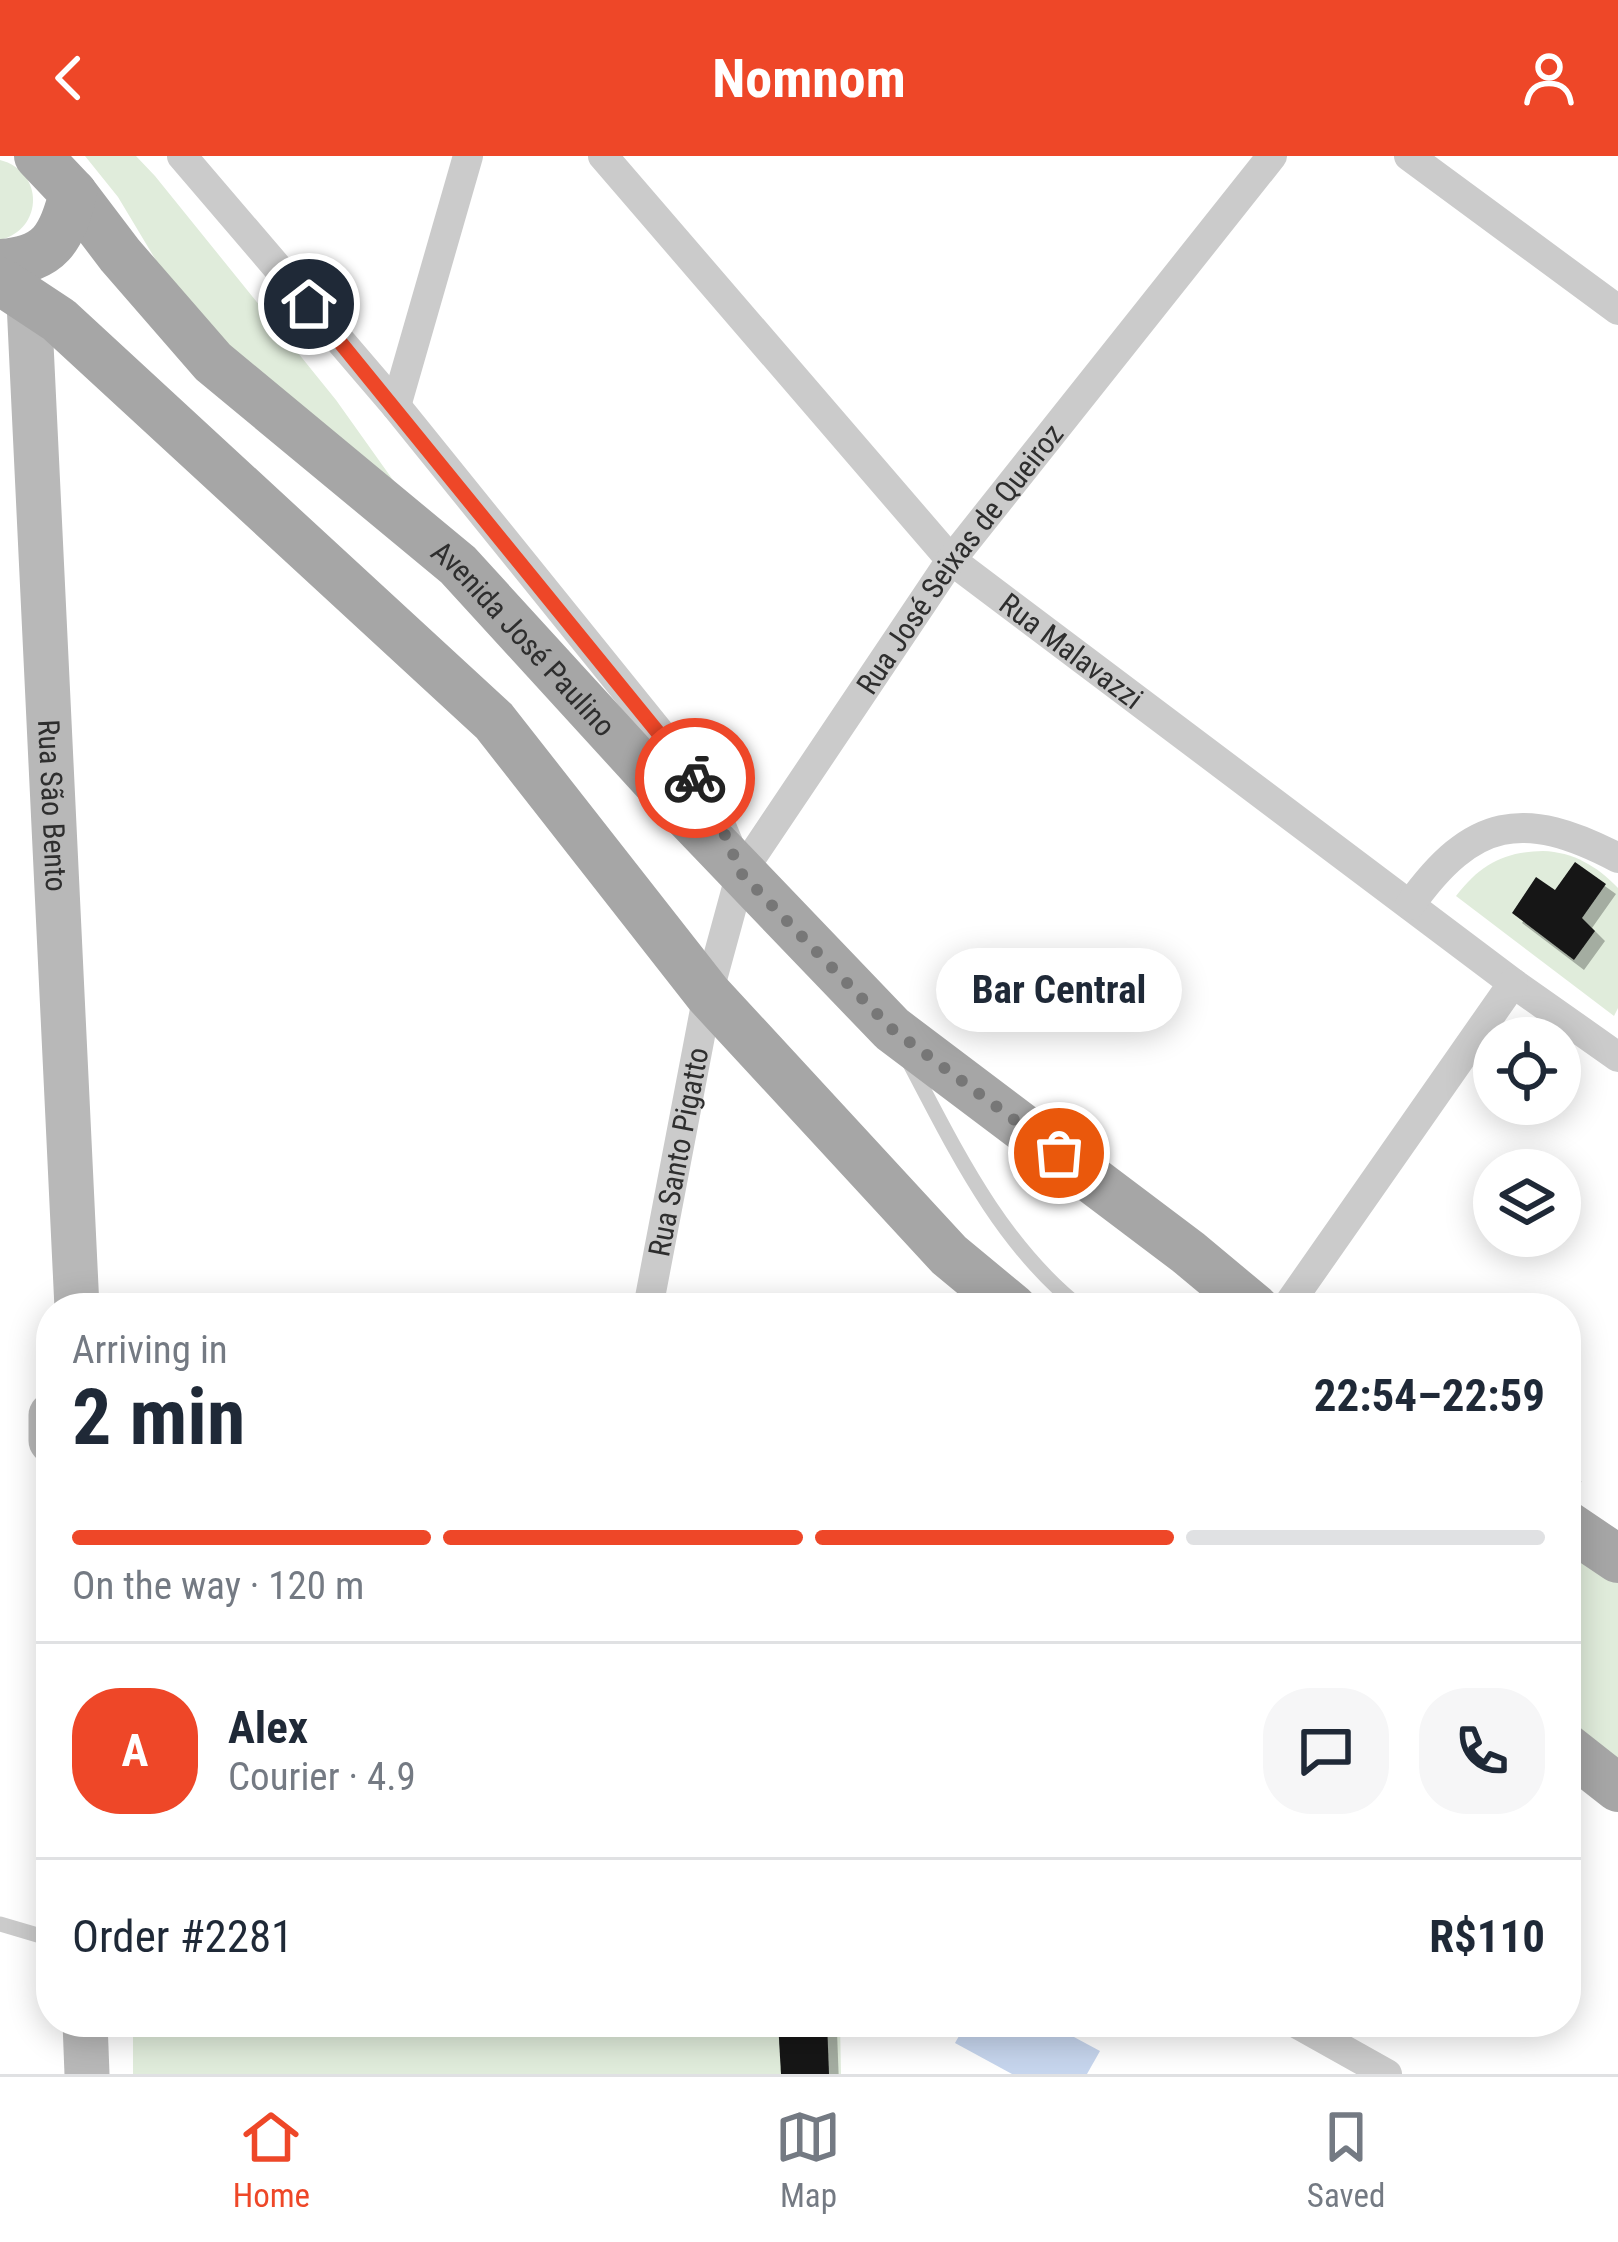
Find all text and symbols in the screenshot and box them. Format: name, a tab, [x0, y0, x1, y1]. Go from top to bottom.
icon: back	[36, 45, 102, 111]
icon: person	[1516, 45, 1582, 111]
text: Nomnom	[712, 47, 906, 110]
pin	[258, 253, 360, 355]
icon: home	[276, 271, 342, 337]
street label: Rua José Seixas de Queiroz	[849, 417, 1070, 700]
street label: Avenida José Paulino	[425, 533, 623, 743]
street label: Rua Malavazzi	[993, 586, 1150, 716]
courier	[635, 718, 755, 838]
street label: Rua São Bento	[31, 719, 75, 892]
icon: bike	[662, 745, 728, 811]
callout: Bar Central	[936, 949, 1182, 1033]
text: Bar Central	[972, 967, 1146, 1013]
map controls	[1473, 1017, 1581, 1257]
button: locate	[1473, 1017, 1581, 1125]
street label: Rua Santo Pigatto	[641, 1044, 715, 1259]
pin	[1008, 1102, 1110, 1204]
icon: bag	[1026, 1120, 1092, 1186]
button: layers	[1473, 1149, 1581, 1257]
text: Arriving in	[72, 1327, 228, 1373]
text: 22:54–22:59	[1314, 1369, 1545, 1422]
text: 2 min	[72, 1372, 245, 1463]
text: On the way · 120 m	[72, 1563, 364, 1609]
button: chat	[1263, 1688, 1389, 1814]
button: phone	[1419, 1688, 1545, 1814]
text: Alex	[228, 1701, 308, 1754]
text: A	[122, 1724, 148, 1777]
text: Courier · 4.9	[228, 1754, 416, 1800]
text: Order #2281	[72, 1910, 293, 1963]
text: R$110	[1429, 1910, 1545, 1963]
tab: Home	[233, 2104, 310, 2215]
tab: Map	[775, 2104, 841, 2215]
tab: Saved	[1307, 2104, 1385, 2215]

